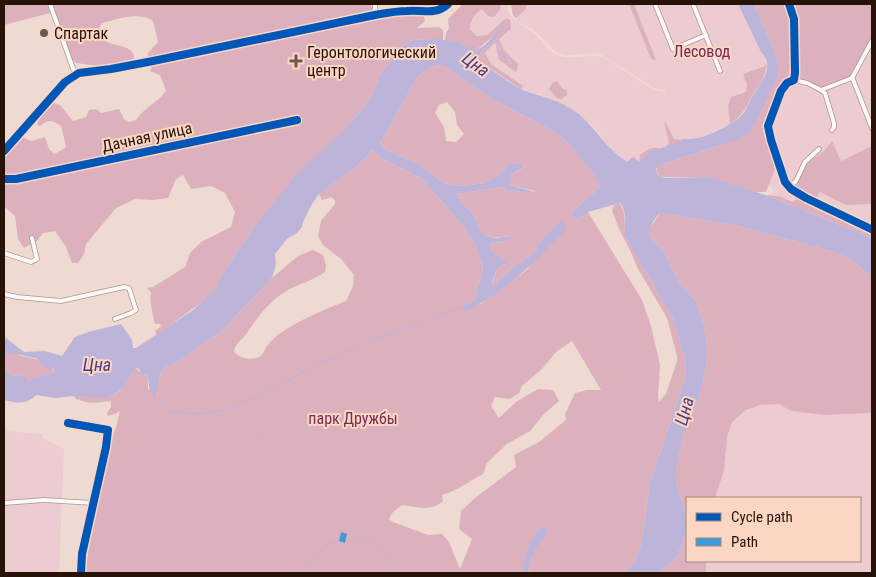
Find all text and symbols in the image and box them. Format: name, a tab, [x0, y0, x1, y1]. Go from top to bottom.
place label: Спартак	[54, 24, 108, 43]
marker: Спартак	[38, 27, 50, 39]
park label: Лесовод	[674, 42, 731, 61]
place label: Геронтологический центр	[307, 43, 436, 80]
water label: Цна	[458, 47, 494, 81]
marker: Геронтологический центр	[289, 54, 303, 68]
street label: Дачная улица	[100, 118, 194, 156]
water label: Цна	[83, 354, 111, 375]
water label: Цна	[670, 395, 698, 427]
park label: парк Дружбы	[308, 409, 398, 428]
legend	[686, 497, 861, 562]
text: Cycle path	[731, 508, 793, 526]
text: Path	[731, 533, 758, 551]

